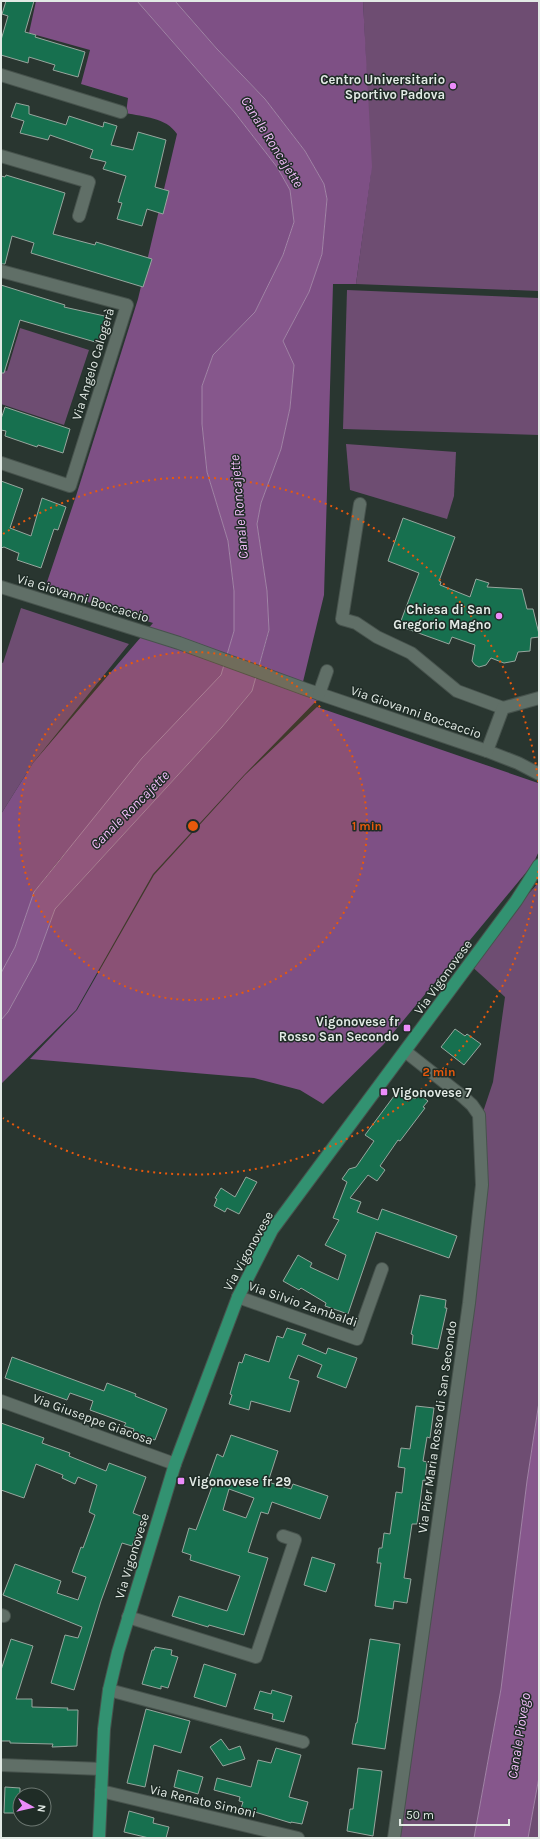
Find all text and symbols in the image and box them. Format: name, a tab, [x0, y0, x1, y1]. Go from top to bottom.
place label: Centro Universitario Sportivo Padova	[320, 72, 445, 102]
marker: Centro Universitario Sportivo Padova	[448, 81, 458, 91]
water label: Canale Roncajette	[237, 93, 307, 191]
street label: Via Angelo Calogerà	[69, 306, 117, 422]
water label: Canale Roncajette	[226, 454, 252, 560]
street label: Via Giovanni Boccaccio	[15, 571, 151, 625]
place label: Chiesa di San Gregorio Magno	[393, 602, 491, 632]
marker: Chiesa di San Gregorio Magno	[494, 611, 504, 621]
street label: Via Giovanni Boccaccio	[349, 683, 483, 741]
water label: Canale Roncajette	[87, 767, 173, 853]
centre of rings	[186, 819, 200, 833]
text: 1 min	[352, 819, 382, 833]
street label: Via Vigonovese	[411, 936, 475, 1017]
place label: Vigonovese fr Rosso San Secondo	[279, 1014, 400, 1044]
marker: Vigonovese fr Rosso San Secondo	[402, 1023, 412, 1033]
text: 2 min	[422, 1065, 456, 1079]
place label: Vigonovese 7	[392, 1085, 472, 1100]
marker: Vigonovese 7	[379, 1087, 389, 1097]
street label: Via Vigonovese	[220, 1208, 276, 1293]
street label: Via Silvio Zambaldi	[246, 1278, 360, 1330]
street label: Via Pier Maria Rosso di San Secondo	[415, 1320, 459, 1534]
street label: Via Giuseppe Giacosa	[31, 1390, 155, 1448]
place label: Vigonovese fr 29	[189, 1474, 291, 1489]
marker: Vigonovese fr 29	[176, 1476, 186, 1486]
street label: Via Vigonovese	[112, 1511, 152, 1601]
water label: Canale Piovego	[504, 1692, 534, 1780]
street label: Via Renato Simoni	[148, 1781, 258, 1821]
north arrow	[12, 1787, 52, 1827]
scale bar	[400, 1801, 509, 1827]
text: N	[34, 1804, 48, 1813]
text: 50 m	[406, 1808, 434, 1822]

